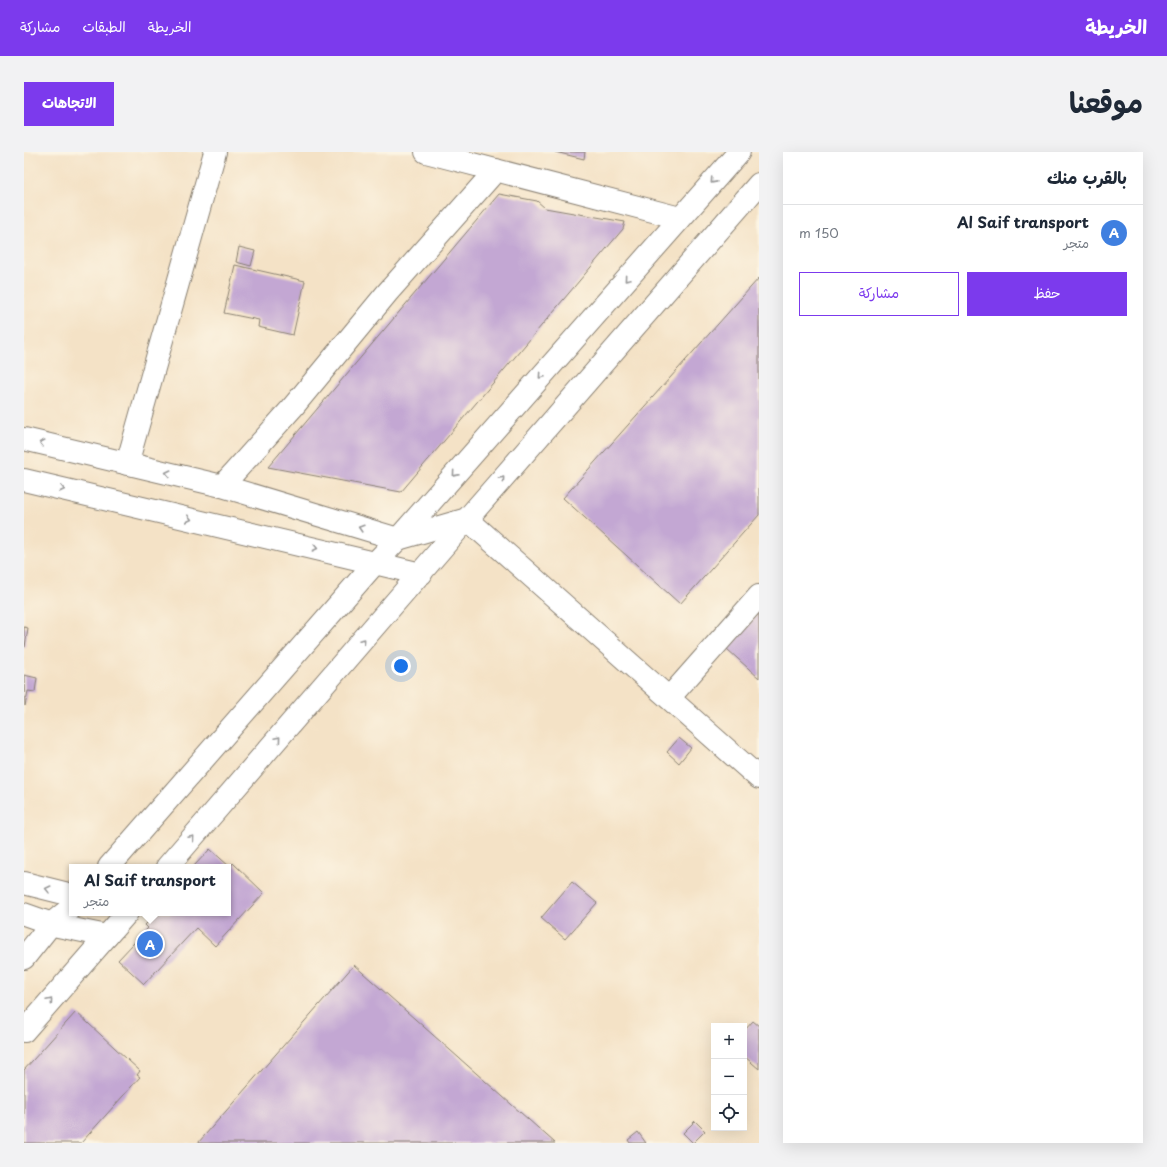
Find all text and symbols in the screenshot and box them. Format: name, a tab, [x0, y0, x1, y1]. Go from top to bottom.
text: الخريطة	[1085, 12, 1147, 40]
text: مشاركة	[20, 16, 60, 37]
text: الطبقات	[82, 16, 126, 37]
text: الخريطة	[148, 16, 191, 37]
text: موقعنا	[1069, 80, 1143, 123]
button: الاتجاهات	[24, 82, 114, 126]
text: بالقرب منك	[1047, 164, 1127, 190]
one-way arrow	[710, 176, 717, 184]
text: Al Saif transport	[957, 210, 1089, 233]
text: 150 m	[799, 223, 839, 242]
text: A	[1109, 223, 1119, 242]
text: متجر	[1064, 233, 1089, 252]
button: مشاركة	[799, 272, 959, 316]
button: حفظ	[967, 272, 1127, 316]
one-way arrow	[624, 274, 631, 281]
one-way arrow	[539, 372, 546, 379]
one-way arrow	[39, 440, 45, 448]
one-way arrow	[453, 469, 460, 477]
one-way arrow	[165, 470, 171, 478]
one-way arrow	[497, 476, 504, 483]
one-way arrow	[59, 484, 65, 492]
one-way arrow	[185, 514, 192, 522]
one-way arrow	[357, 524, 364, 533]
one-way arrow	[312, 544, 318, 552]
one-way arrow	[358, 638, 365, 646]
your location	[391, 656, 411, 676]
one-way arrow	[273, 737, 280, 744]
one-way arrow	[188, 835, 195, 842]
popup	[69, 864, 231, 916]
text: Al Saif transport	[84, 868, 216, 891]
one-way arrow	[45, 886, 51, 894]
text: متجر	[84, 891, 109, 910]
pin: A	[137, 929, 163, 959]
one-way arrow	[45, 999, 52, 1006]
map controls	[711, 1023, 747, 1131]
button: +	[711, 1023, 747, 1059]
button: −	[711, 1059, 747, 1095]
button: locate	[711, 1095, 747, 1131]

